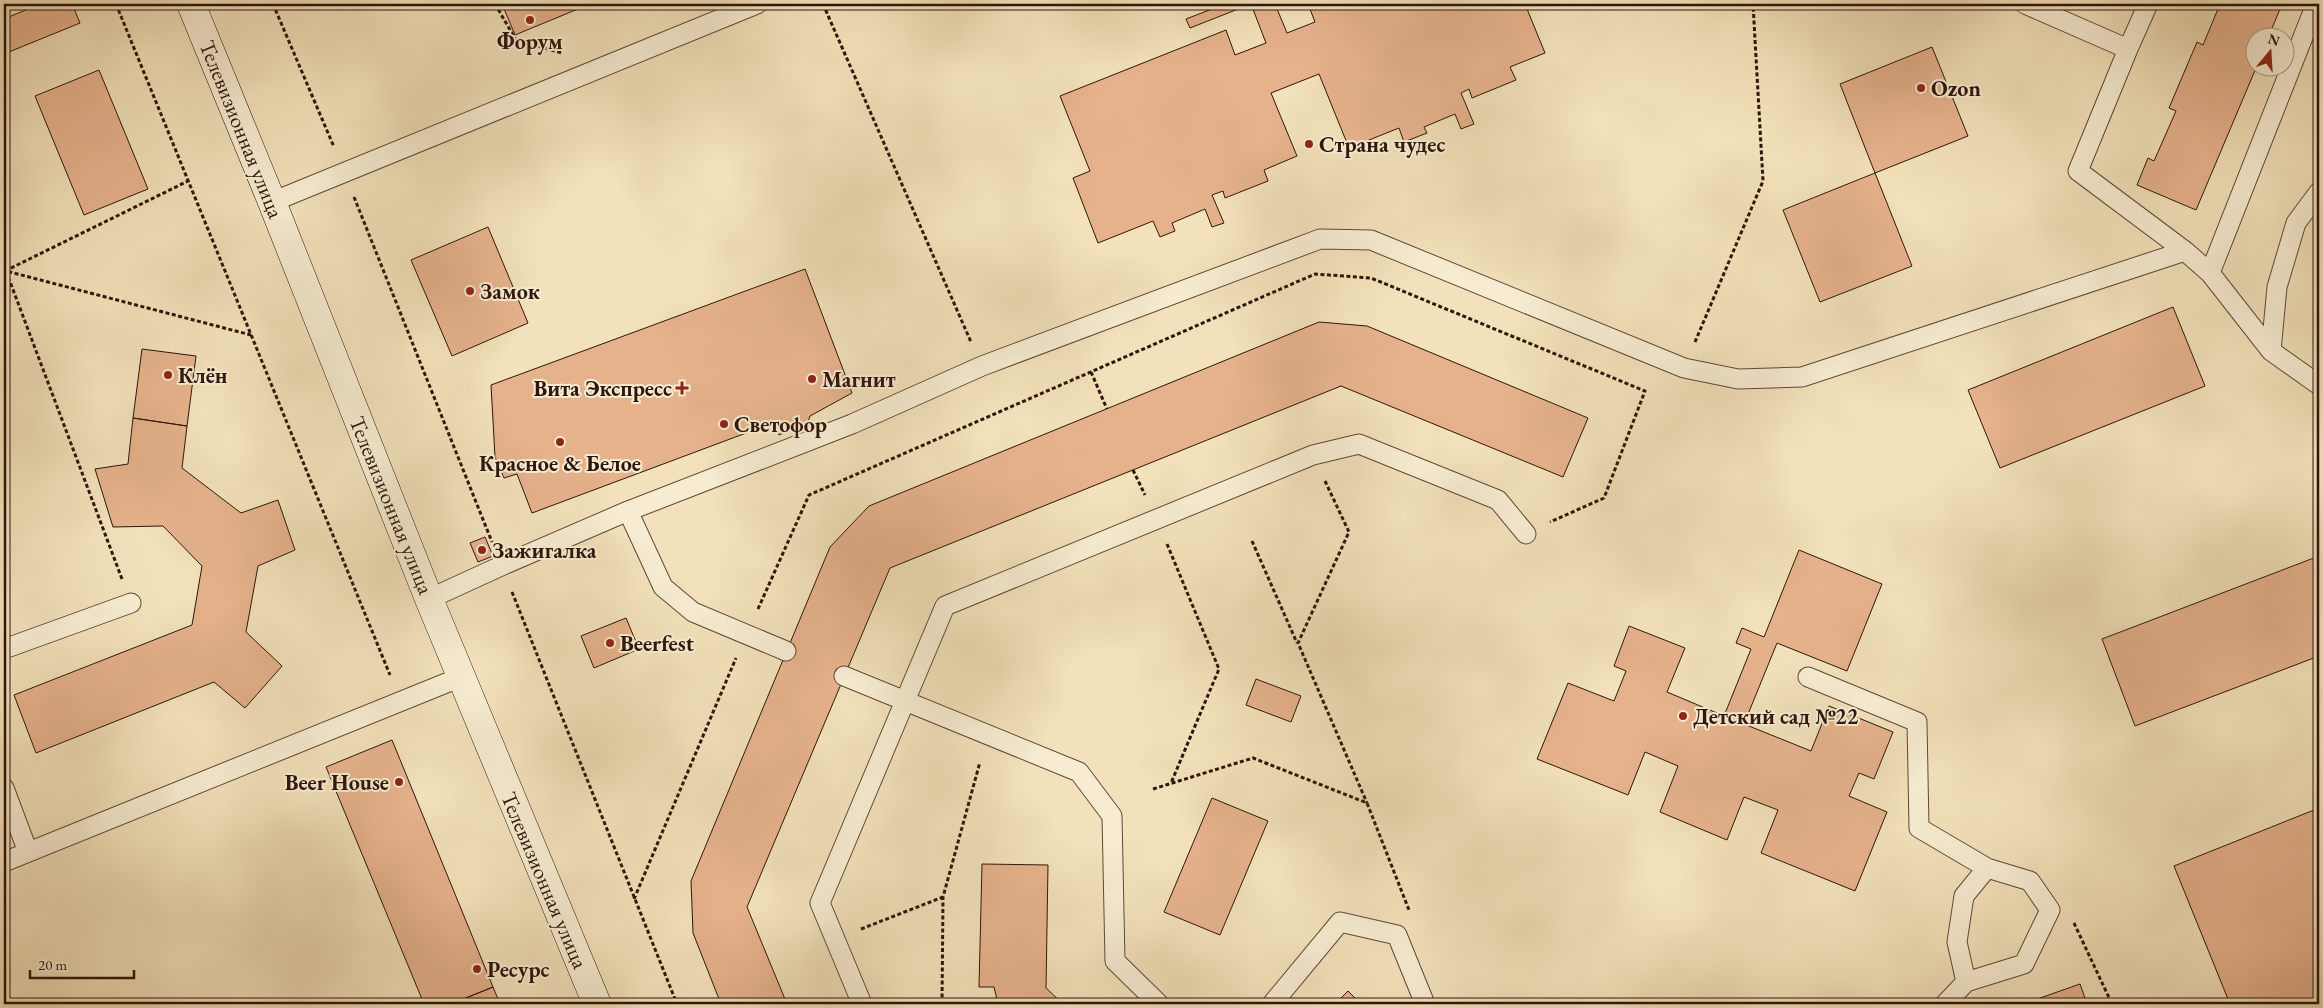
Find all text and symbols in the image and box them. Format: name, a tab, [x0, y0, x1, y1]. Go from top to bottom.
marker: Форум	[524, 14, 536, 26]
place label: Форум	[497, 27, 563, 56]
north arrow	[2246, 28, 2296, 78]
text: N	[2266, 29, 2283, 50]
street label: Телевизионная улица	[193, 36, 291, 223]
place label: Ozon	[1931, 74, 1981, 103]
marker: Ozon	[1915, 82, 1927, 94]
place label: Страна чудес	[1319, 130, 1446, 159]
marker: Страна чудес	[1303, 138, 1315, 150]
place label: Замок	[480, 277, 541, 306]
marker: Замок	[464, 285, 476, 297]
place label: Клён	[178, 361, 228, 390]
place label: Магнит	[822, 365, 896, 394]
marker: Клён	[162, 369, 174, 381]
marker: Магнит	[806, 373, 818, 385]
place label: Вита Экспресс	[534, 374, 672, 403]
marker: Вита Экспресс	[676, 382, 688, 394]
place label: Светофор	[734, 410, 827, 439]
street label: Телевизионная улица	[343, 412, 441, 599]
marker: Светофор	[718, 418, 730, 430]
marker: Красное & Белое	[554, 436, 566, 448]
place label: Красное & Белое	[479, 449, 641, 478]
place label: Зажигалка	[492, 536, 597, 565]
marker: Зажигалка	[476, 544, 488, 556]
place label: Beerfest	[620, 629, 695, 658]
marker: Beerfest	[604, 637, 616, 649]
place label: Детский сад №22	[1693, 702, 1859, 731]
marker: Детский сад №22	[1677, 710, 1689, 722]
place label: Beer House	[285, 768, 389, 797]
marker: Beer House	[393, 776, 405, 788]
street label: Телевизионная улица	[494, 787, 595, 973]
scale bar	[30, 948, 134, 980]
text: 20 m	[38, 955, 67, 974]
place label: Ресурс	[487, 955, 550, 984]
marker: Ресурс	[471, 963, 483, 975]

